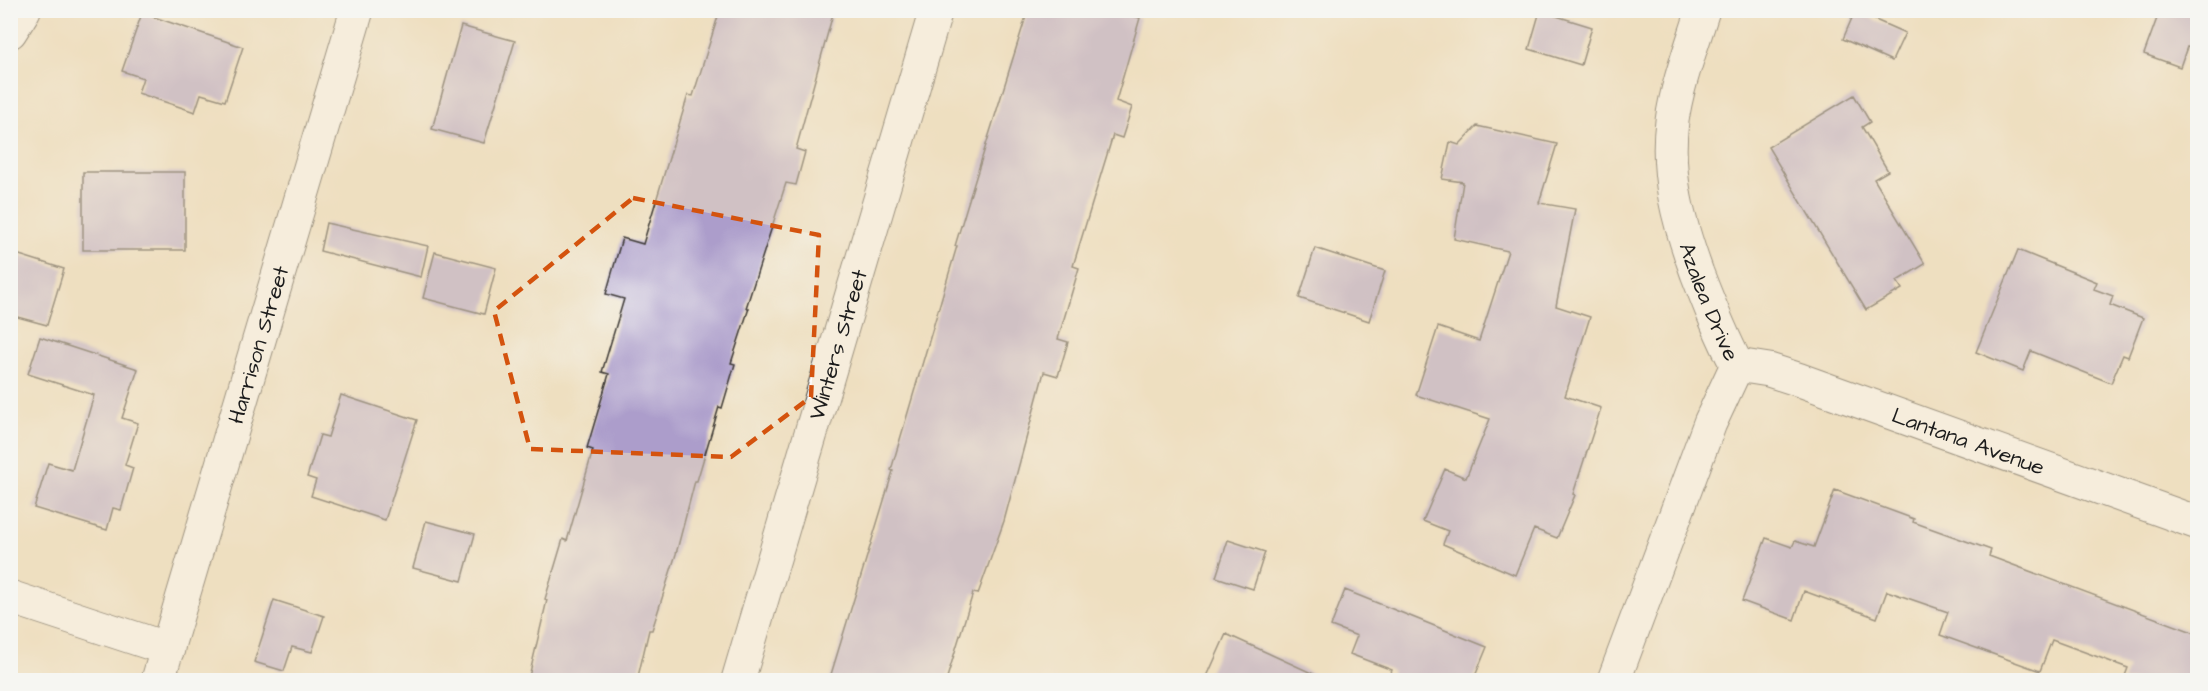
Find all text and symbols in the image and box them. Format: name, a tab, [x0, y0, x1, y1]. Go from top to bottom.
street label: Azalea Drive	[1671, 239, 1746, 366]
street label: Harrison Street	[221, 262, 297, 428]
street label: Winters Street	[802, 266, 876, 424]
street label: Lantana Avenue	[1887, 400, 2049, 484]

